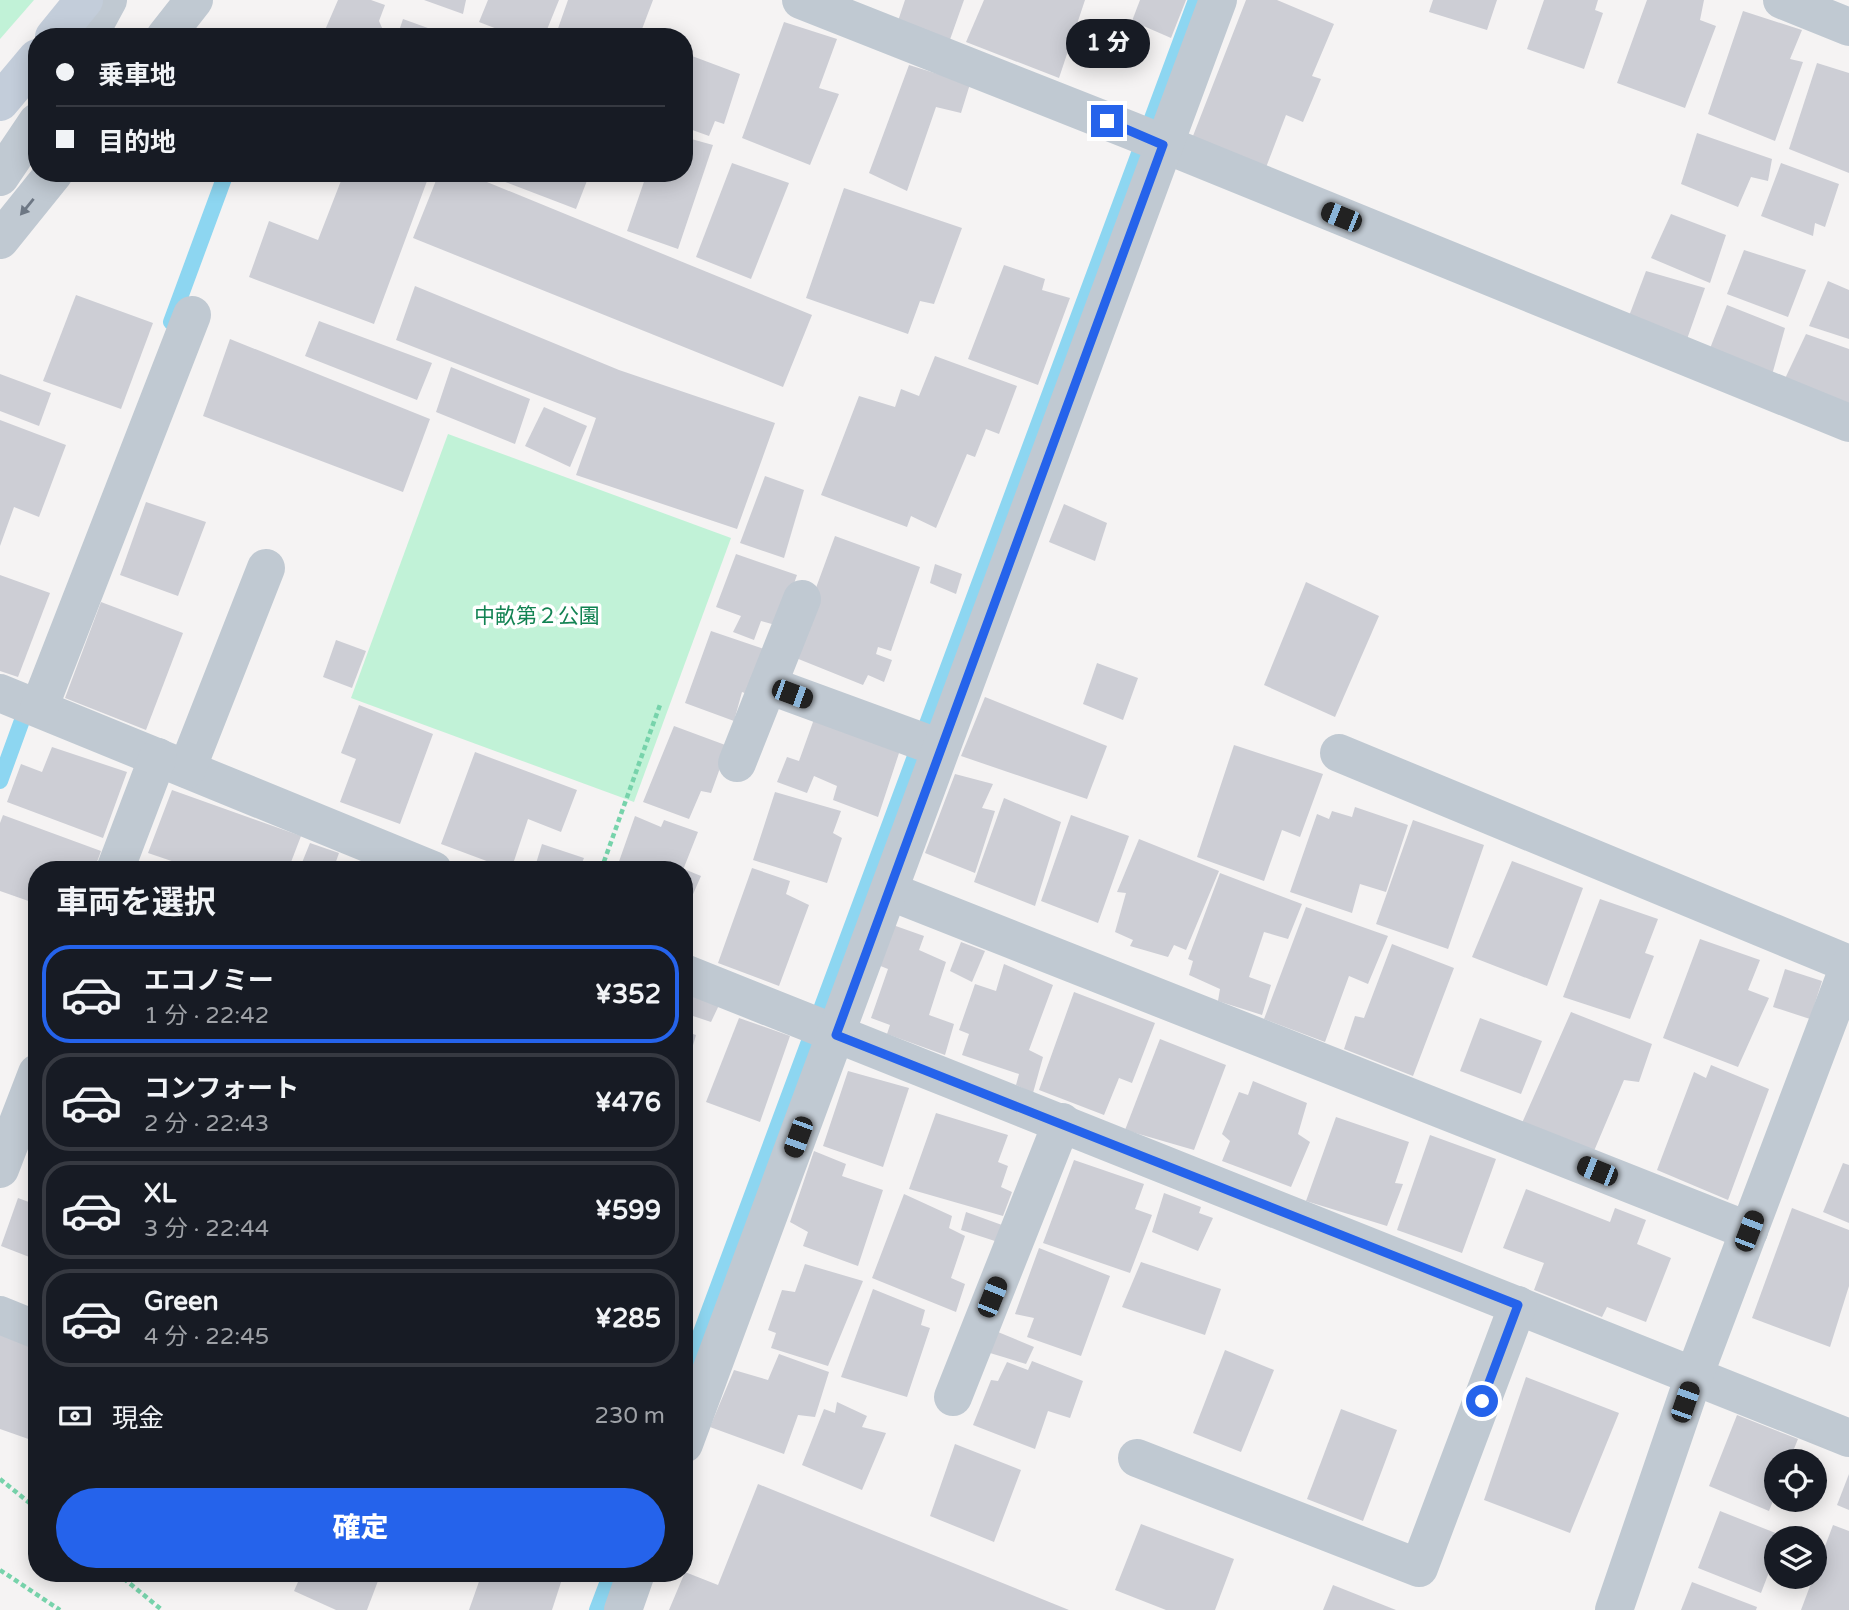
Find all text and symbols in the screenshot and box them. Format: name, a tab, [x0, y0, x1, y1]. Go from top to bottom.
callout: 1 分	[1065, 19, 1149, 68]
text: 1 分	[1086, 29, 1130, 57]
text: 乗車地	[98, 60, 176, 91]
route end	[1091, 105, 1123, 137]
text: 目的地	[98, 127, 176, 158]
one-way arrow	[20, 198, 35, 215]
car	[1318, 199, 1365, 235]
park label: 中畝第２公園	[474, 604, 600, 629]
car	[769, 677, 816, 711]
text: 車両を選択	[56, 884, 216, 922]
icon: car	[60, 963, 123, 1026]
text: エコノミー	[144, 965, 274, 996]
text: ¥352	[595, 979, 661, 1010]
text: 1 分 · 22:42	[144, 1002, 269, 1030]
icon: car	[60, 1071, 123, 1134]
text: コンフォート	[144, 1073, 299, 1104]
text: ¥476	[595, 1087, 661, 1118]
text: 2 分 · 22:43	[144, 1110, 269, 1138]
car	[781, 1114, 816, 1160]
car	[1574, 1153, 1621, 1189]
text: XL	[144, 1178, 176, 1209]
icon: car	[60, 1179, 123, 1242]
text: ¥599	[595, 1195, 661, 1226]
car	[1732, 1208, 1767, 1254]
text: 3 分 · 22:44	[144, 1215, 269, 1243]
car	[975, 1274, 1010, 1320]
text: Green	[144, 1286, 219, 1317]
icon: car	[60, 1287, 123, 1350]
text: ¥285	[595, 1303, 661, 1334]
text: 4 分 · 22:45	[144, 1323, 269, 1351]
car	[1669, 1379, 1702, 1425]
route start	[1466, 1385, 1498, 1417]
icon: cash	[56, 1397, 94, 1435]
text: 230 m	[595, 1402, 665, 1430]
text: 現金	[112, 1403, 164, 1434]
map controls	[1764, 1449, 1827, 1589]
button: locate	[1764, 1449, 1827, 1512]
button: 確定	[56, 1488, 665, 1568]
button: layers	[1764, 1526, 1827, 1589]

